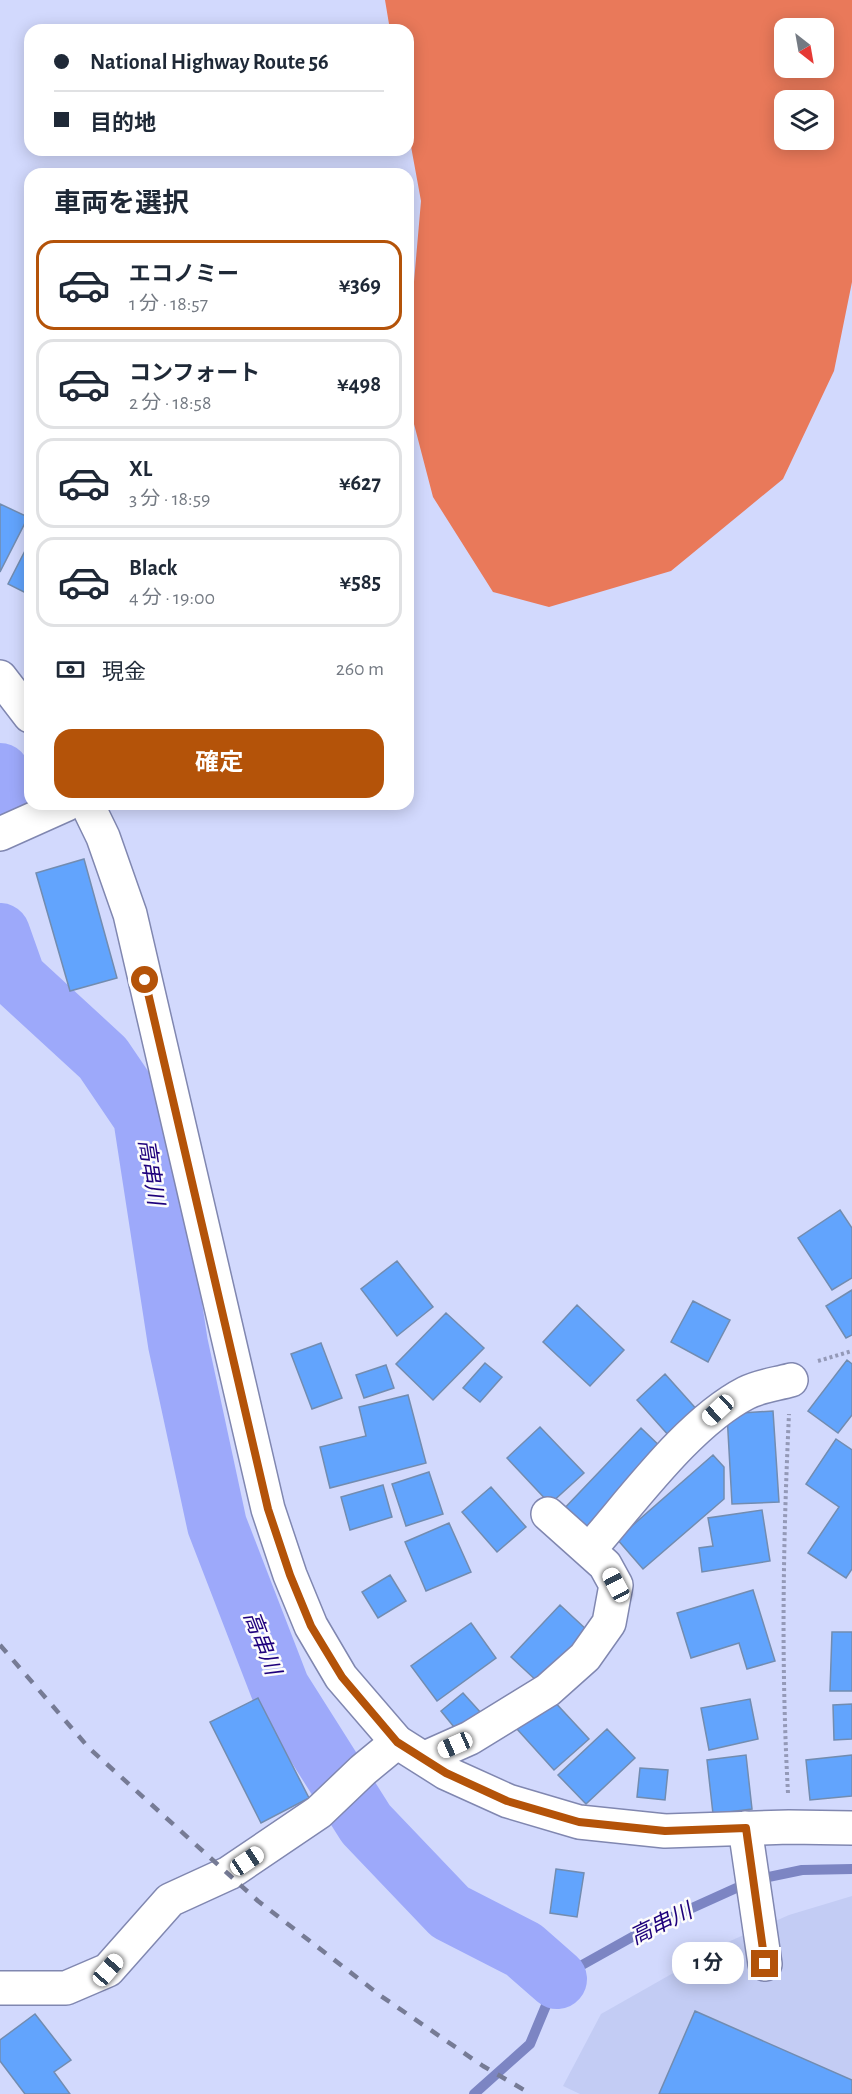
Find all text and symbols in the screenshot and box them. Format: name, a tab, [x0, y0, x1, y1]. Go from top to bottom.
north arrow	[774, 18, 834, 78]
map controls	[774, 18, 834, 150]
text: National Highway Route 56	[90, 51, 329, 73]
button: layers	[774, 90, 834, 150]
text: 目的地	[90, 112, 156, 134]
text: 車両を選択	[54, 190, 189, 217]
icon: car	[57, 258, 111, 312]
text: エコノミー	[129, 263, 239, 285]
text: ¥369	[339, 274, 381, 296]
text: 1 分 · 18:57	[129, 294, 208, 314]
icon: car	[57, 357, 111, 411]
text: コンフォート	[129, 362, 260, 384]
text: ¥498	[337, 373, 381, 395]
text: 2 分 · 18:58	[129, 393, 211, 413]
icon: car	[57, 456, 111, 510]
text: XL	[129, 458, 152, 480]
text: ¥627	[339, 472, 381, 494]
text: 3 分 · 18:59	[129, 489, 210, 509]
icon: car	[57, 555, 111, 609]
text: Black	[129, 557, 177, 579]
text: ¥585	[340, 571, 381, 593]
text: 4 分 · 19:00	[129, 588, 215, 608]
icon: cash	[54, 653, 87, 686]
text: 260 m	[336, 659, 384, 679]
text: 現金	[102, 661, 146, 683]
button: 確定	[54, 729, 384, 798]
route start	[131, 966, 158, 993]
water label: 高串川	[135, 1138, 168, 1208]
car	[699, 1391, 737, 1429]
car	[600, 1565, 632, 1605]
water label: 高串川	[240, 1608, 286, 1680]
car	[435, 1729, 475, 1761]
car	[227, 1843, 267, 1879]
water label: 高串川	[626, 1898, 697, 1948]
callout: 1 分	[672, 1943, 744, 1985]
route end	[751, 1950, 778, 1977]
car	[89, 1951, 127, 1989]
text: 1 分	[693, 1953, 723, 1973]

